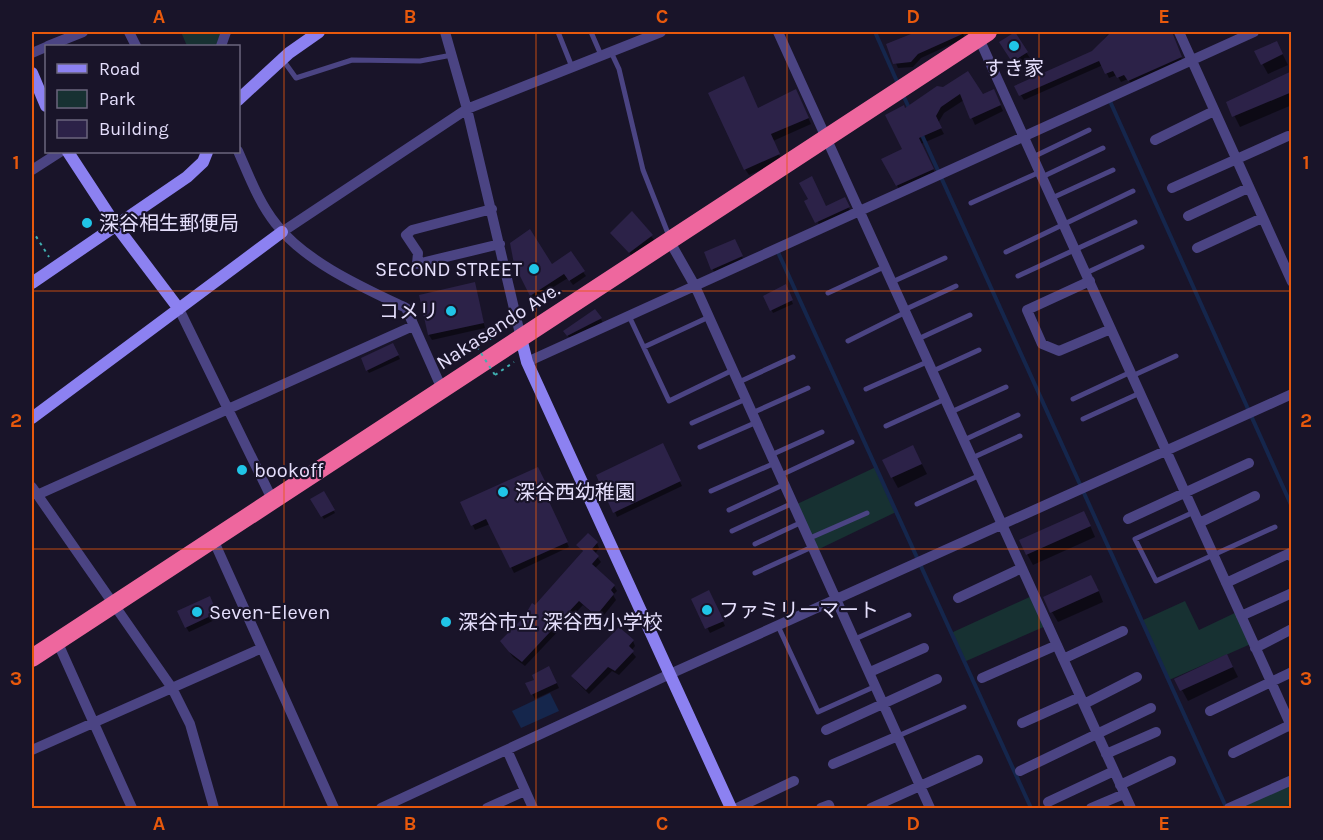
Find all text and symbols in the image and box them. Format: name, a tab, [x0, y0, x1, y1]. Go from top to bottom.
text: A	[153, 5, 166, 28]
text: B	[404, 5, 416, 28]
text: C	[656, 5, 668, 28]
text: D	[906, 5, 920, 28]
text: E	[1158, 5, 1170, 28]
marker: すき家	[1007, 39, 1021, 53]
legend	[45, 45, 240, 153]
place label: すき家	[984, 57, 1044, 80]
text: Road	[99, 58, 140, 80]
text: Park	[99, 88, 136, 110]
text: Building	[99, 118, 169, 140]
text: 1	[12, 151, 20, 174]
text: 1	[1302, 151, 1310, 174]
place label: 深谷相生郵便局	[99, 212, 239, 235]
marker: 深谷相生郵便局	[80, 216, 94, 230]
place label: SECOND STREET	[375, 258, 522, 281]
marker: SECOND STREET	[527, 262, 541, 276]
street label: Nakasendo Ave.	[432, 278, 564, 374]
place label: コメリ	[379, 300, 439, 323]
marker: コメリ	[444, 304, 458, 318]
text: 2	[10, 409, 22, 432]
text: 2	[1300, 409, 1312, 432]
place label: bookoff	[254, 459, 324, 482]
marker: bookoff	[235, 463, 249, 477]
place label: 深谷西幼稚園	[515, 481, 635, 504]
marker: 深谷西幼稚園	[496, 485, 510, 499]
place label: ファミリーマート	[719, 599, 879, 622]
place label: Seven-Eleven	[209, 601, 330, 624]
marker: ファミリーマート	[700, 603, 714, 617]
marker: Seven-Eleven	[190, 605, 204, 619]
place label: 深谷市立 深谷西小学校	[458, 611, 663, 634]
marker: 深谷市立 深谷西小学校	[439, 615, 453, 629]
text: 3	[10, 667, 22, 690]
text: 3	[1300, 667, 1312, 690]
text: A	[153, 812, 166, 835]
text: B	[404, 812, 416, 835]
text: C	[656, 812, 668, 835]
text: D	[906, 812, 920, 835]
text: E	[1158, 812, 1170, 835]

